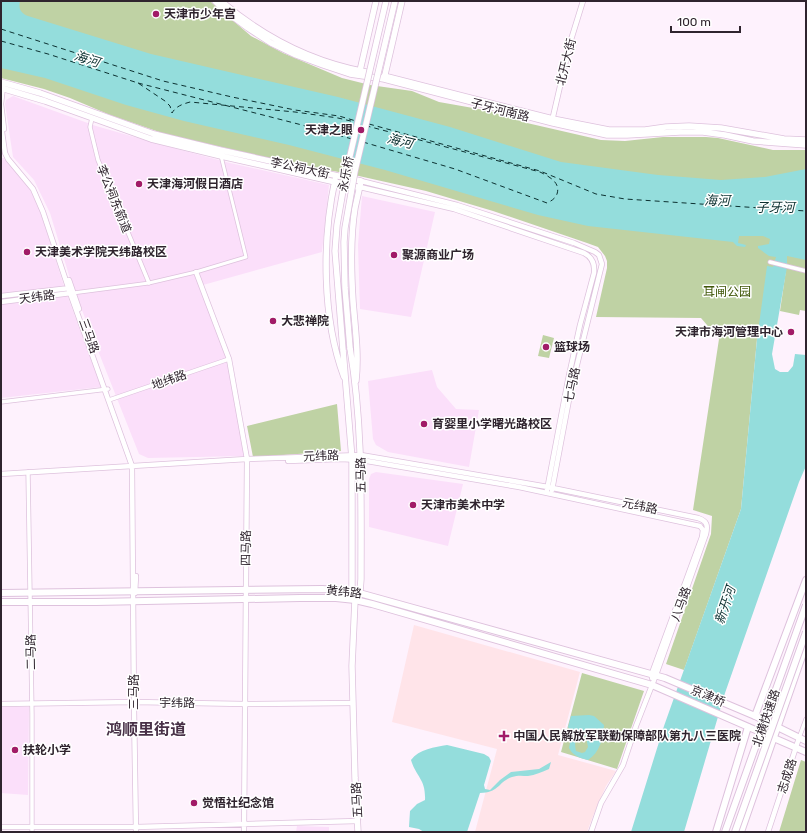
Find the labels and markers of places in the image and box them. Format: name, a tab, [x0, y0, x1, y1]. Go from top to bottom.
place label: 天津市少年宫	[164, 7, 236, 21]
marker: 天津市少年宫	[151, 9, 161, 19]
place label: 天津之眼	[305, 123, 353, 137]
marker: 天津之眼	[356, 125, 366, 135]
place label: 天津海河假日酒店	[147, 177, 243, 191]
marker: 天津海河假日酒店	[134, 179, 144, 189]
place label: 天津美术学院天纬路校区	[35, 245, 167, 259]
marker: 天津美术学院天纬路校区	[22, 247, 32, 257]
place label: 聚源商业广场	[402, 248, 474, 262]
marker: 聚源商业广场	[389, 250, 399, 260]
place label: 大悲禅院	[281, 314, 329, 328]
marker: 大悲禅院	[268, 316, 278, 326]
place label: 天津市海河管理中心	[675, 325, 783, 339]
marker: 天津市海河管理中心	[786, 327, 796, 337]
place label: 篮球场	[554, 340, 590, 354]
marker: 篮球场	[541, 342, 551, 352]
place label: 育婴里小学曙光路校区	[432, 417, 552, 431]
marker: 育婴里小学曙光路校区	[419, 419, 429, 429]
place label: 天津市美术中学	[421, 498, 505, 512]
marker: 天津市美术中学	[408, 500, 418, 510]
place label: 中国人民解放军联勤保障部队第九八三医院	[513, 729, 741, 743]
marker: 中国人民解放军联勤保障部队第九八三医院	[498, 730, 510, 742]
place label: 扶轮小学	[23, 743, 71, 757]
marker: 扶轮小学	[10, 745, 20, 755]
place label: 觉悟社纪念馆	[202, 796, 274, 810]
marker: 觉悟社纪念馆	[189, 798, 199, 808]

